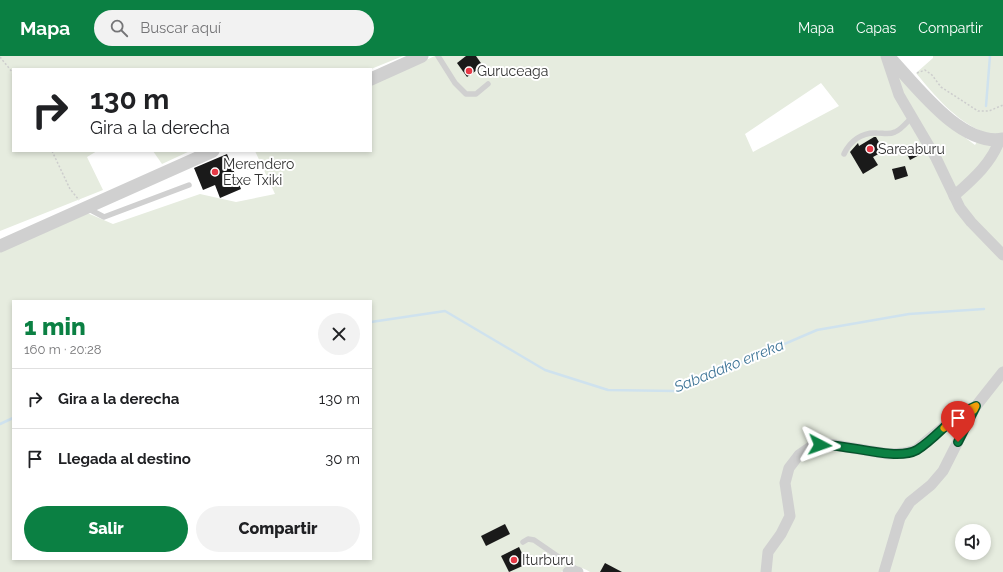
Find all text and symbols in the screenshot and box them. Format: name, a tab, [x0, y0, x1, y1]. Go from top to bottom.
search box	[94, 10, 374, 46]
text: Mapa	[20, 17, 70, 39]
icon: search	[108, 17, 130, 39]
text: Buscar aquí	[140, 19, 221, 37]
text: Mapa	[798, 20, 834, 36]
text: Capas	[856, 20, 896, 36]
text: Compartir	[918, 20, 983, 36]
place label: Guruceaga	[477, 63, 548, 79]
marker: Guruceaga	[464, 66, 474, 76]
text: 130 m	[90, 83, 169, 116]
icon: right	[24, 84, 76, 136]
text: Gira a la derecha	[90, 117, 230, 138]
place label: Sareaburu	[878, 141, 945, 157]
marker: Sareaburu	[865, 144, 875, 154]
place label: Merendero Etxe Txiki	[223, 156, 294, 188]
marker: Merendero Etxe Txiki	[210, 167, 220, 177]
text: 1 min	[24, 312, 86, 341]
button: close	[318, 313, 360, 355]
water label: Sabadako erreka	[671, 336, 787, 397]
text: 160 m · 20:28	[24, 342, 101, 357]
icon: right	[24, 388, 46, 410]
text: Gira a la derecha	[58, 390, 179, 408]
text: 130 m	[319, 390, 360, 408]
pin	[941, 401, 975, 442]
icon: arrive	[947, 407, 969, 429]
position arrow	[799, 424, 841, 466]
icon: arrive	[24, 448, 46, 470]
text: Llegada al destino	[58, 450, 191, 468]
text: 30 m	[325, 450, 360, 468]
button: Salir	[24, 506, 188, 552]
button: Compartir	[196, 506, 360, 552]
map controls	[955, 524, 991, 560]
button: sound	[955, 524, 991, 560]
place label: Iturburu	[522, 552, 574, 568]
marker: Iturburu	[509, 555, 519, 565]

